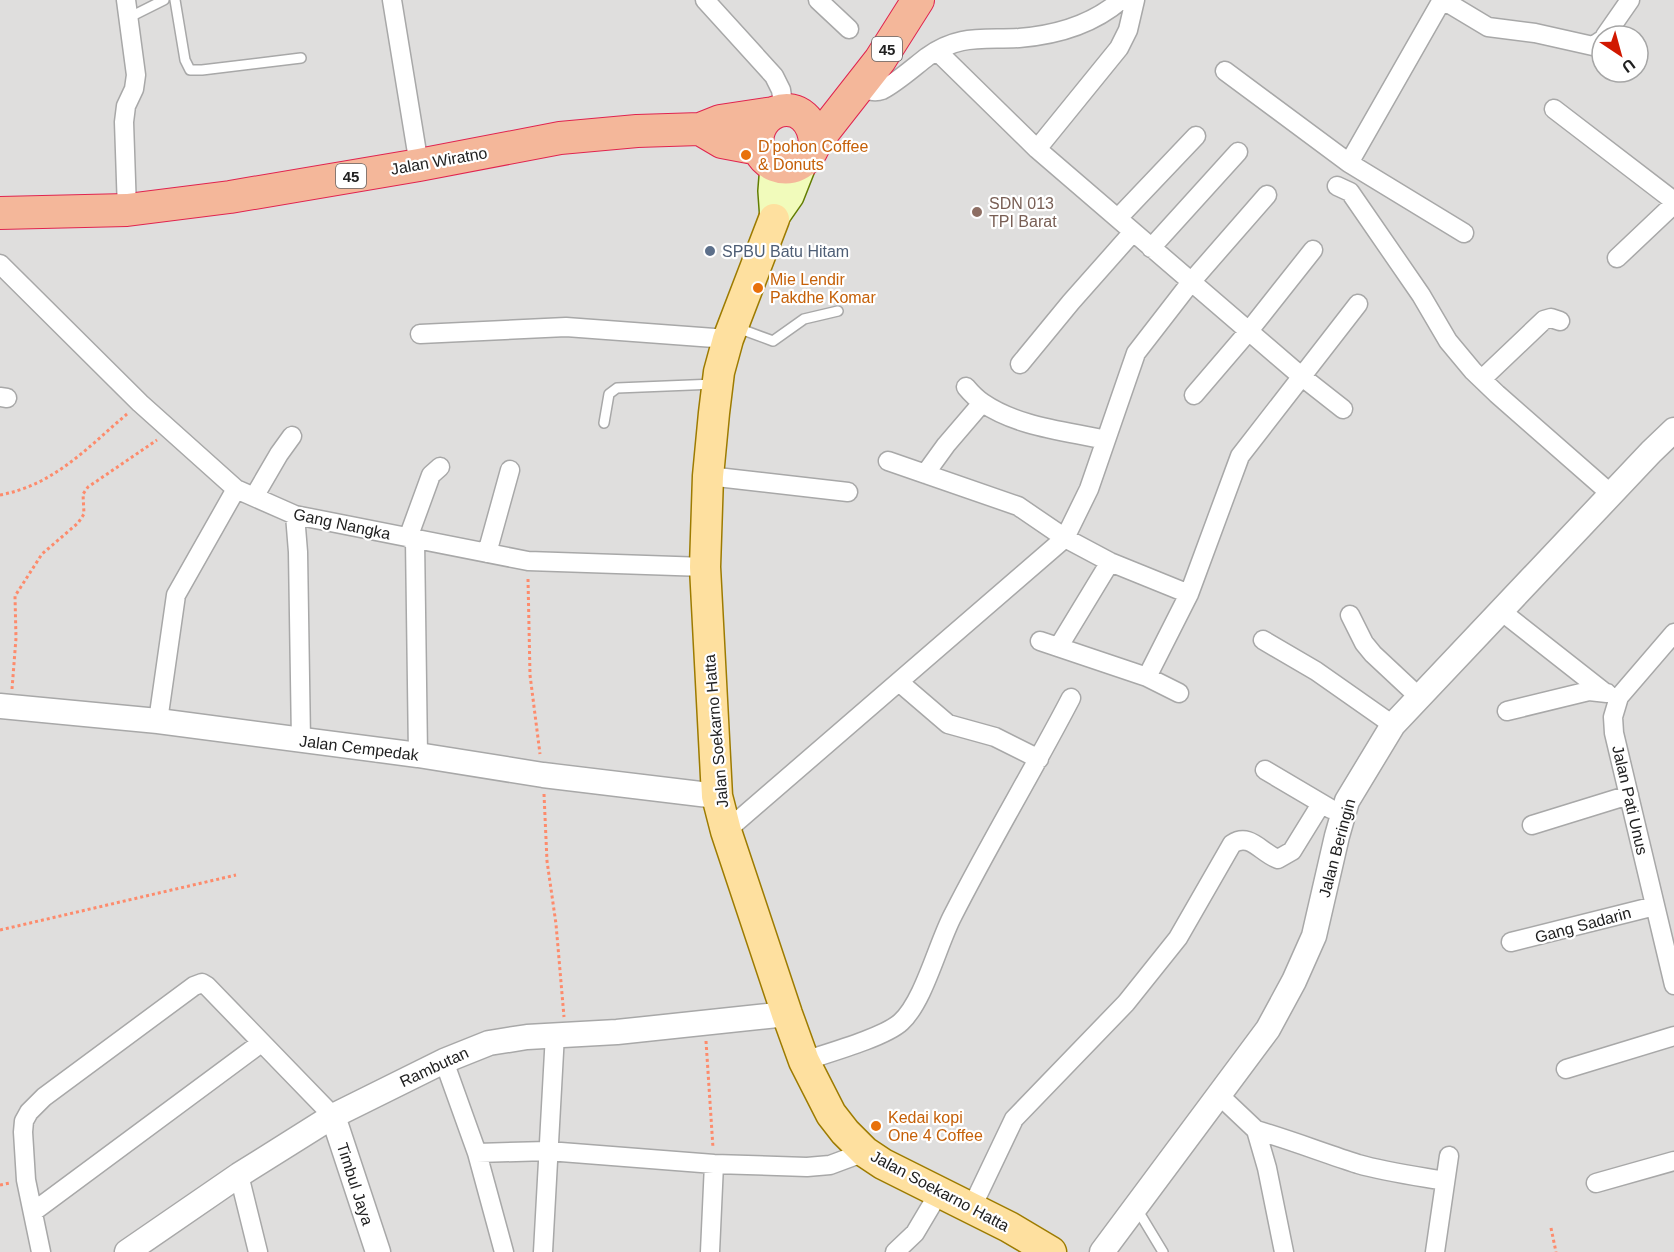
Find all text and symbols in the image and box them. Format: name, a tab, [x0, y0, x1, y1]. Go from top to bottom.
north arrow	[1590, 24, 1650, 84]
road number: 45	[872, 37, 902, 61]
text: U	[1619, 55, 1638, 76]
place label: D'pohon Coffee & Donuts	[758, 138, 869, 173]
street label: Jalan Wiratno	[389, 144, 489, 178]
marker: D'pohon Coffee & Donuts	[739, 148, 753, 162]
road number: 45	[336, 164, 366, 188]
place label: SDN 013 TPI Barat	[989, 195, 1057, 230]
marker: SDN 013 TPI Barat	[970, 205, 984, 219]
place label: SPBU Batu Hitam	[722, 243, 849, 260]
marker: SPBU Batu Hitam	[703, 244, 717, 258]
place label: Mie Lendir Pakdhe Komar	[770, 271, 877, 306]
marker: Mie Lendir Pakdhe Komar	[751, 281, 765, 295]
street label: Gang Nangka	[292, 505, 392, 543]
street label: Jalan Soekarno Hatta	[701, 654, 731, 808]
street label: Jalan Cempedak	[298, 732, 421, 764]
street label: Jalan Pati Unus	[1609, 743, 1651, 857]
street label: Jalan Beringin	[1316, 797, 1358, 899]
street label: Gang Sadarin	[1533, 904, 1633, 946]
street label: Rambutan	[397, 1044, 471, 1090]
place label: Kedai kopi One 4 Coffee	[888, 1109, 983, 1144]
marker: Kedai kopi One 4 Coffee	[869, 1119, 883, 1133]
street label: Timbul Jaya	[334, 1141, 376, 1227]
street label: Jalan Soekarno Hatta	[868, 1147, 1012, 1235]

